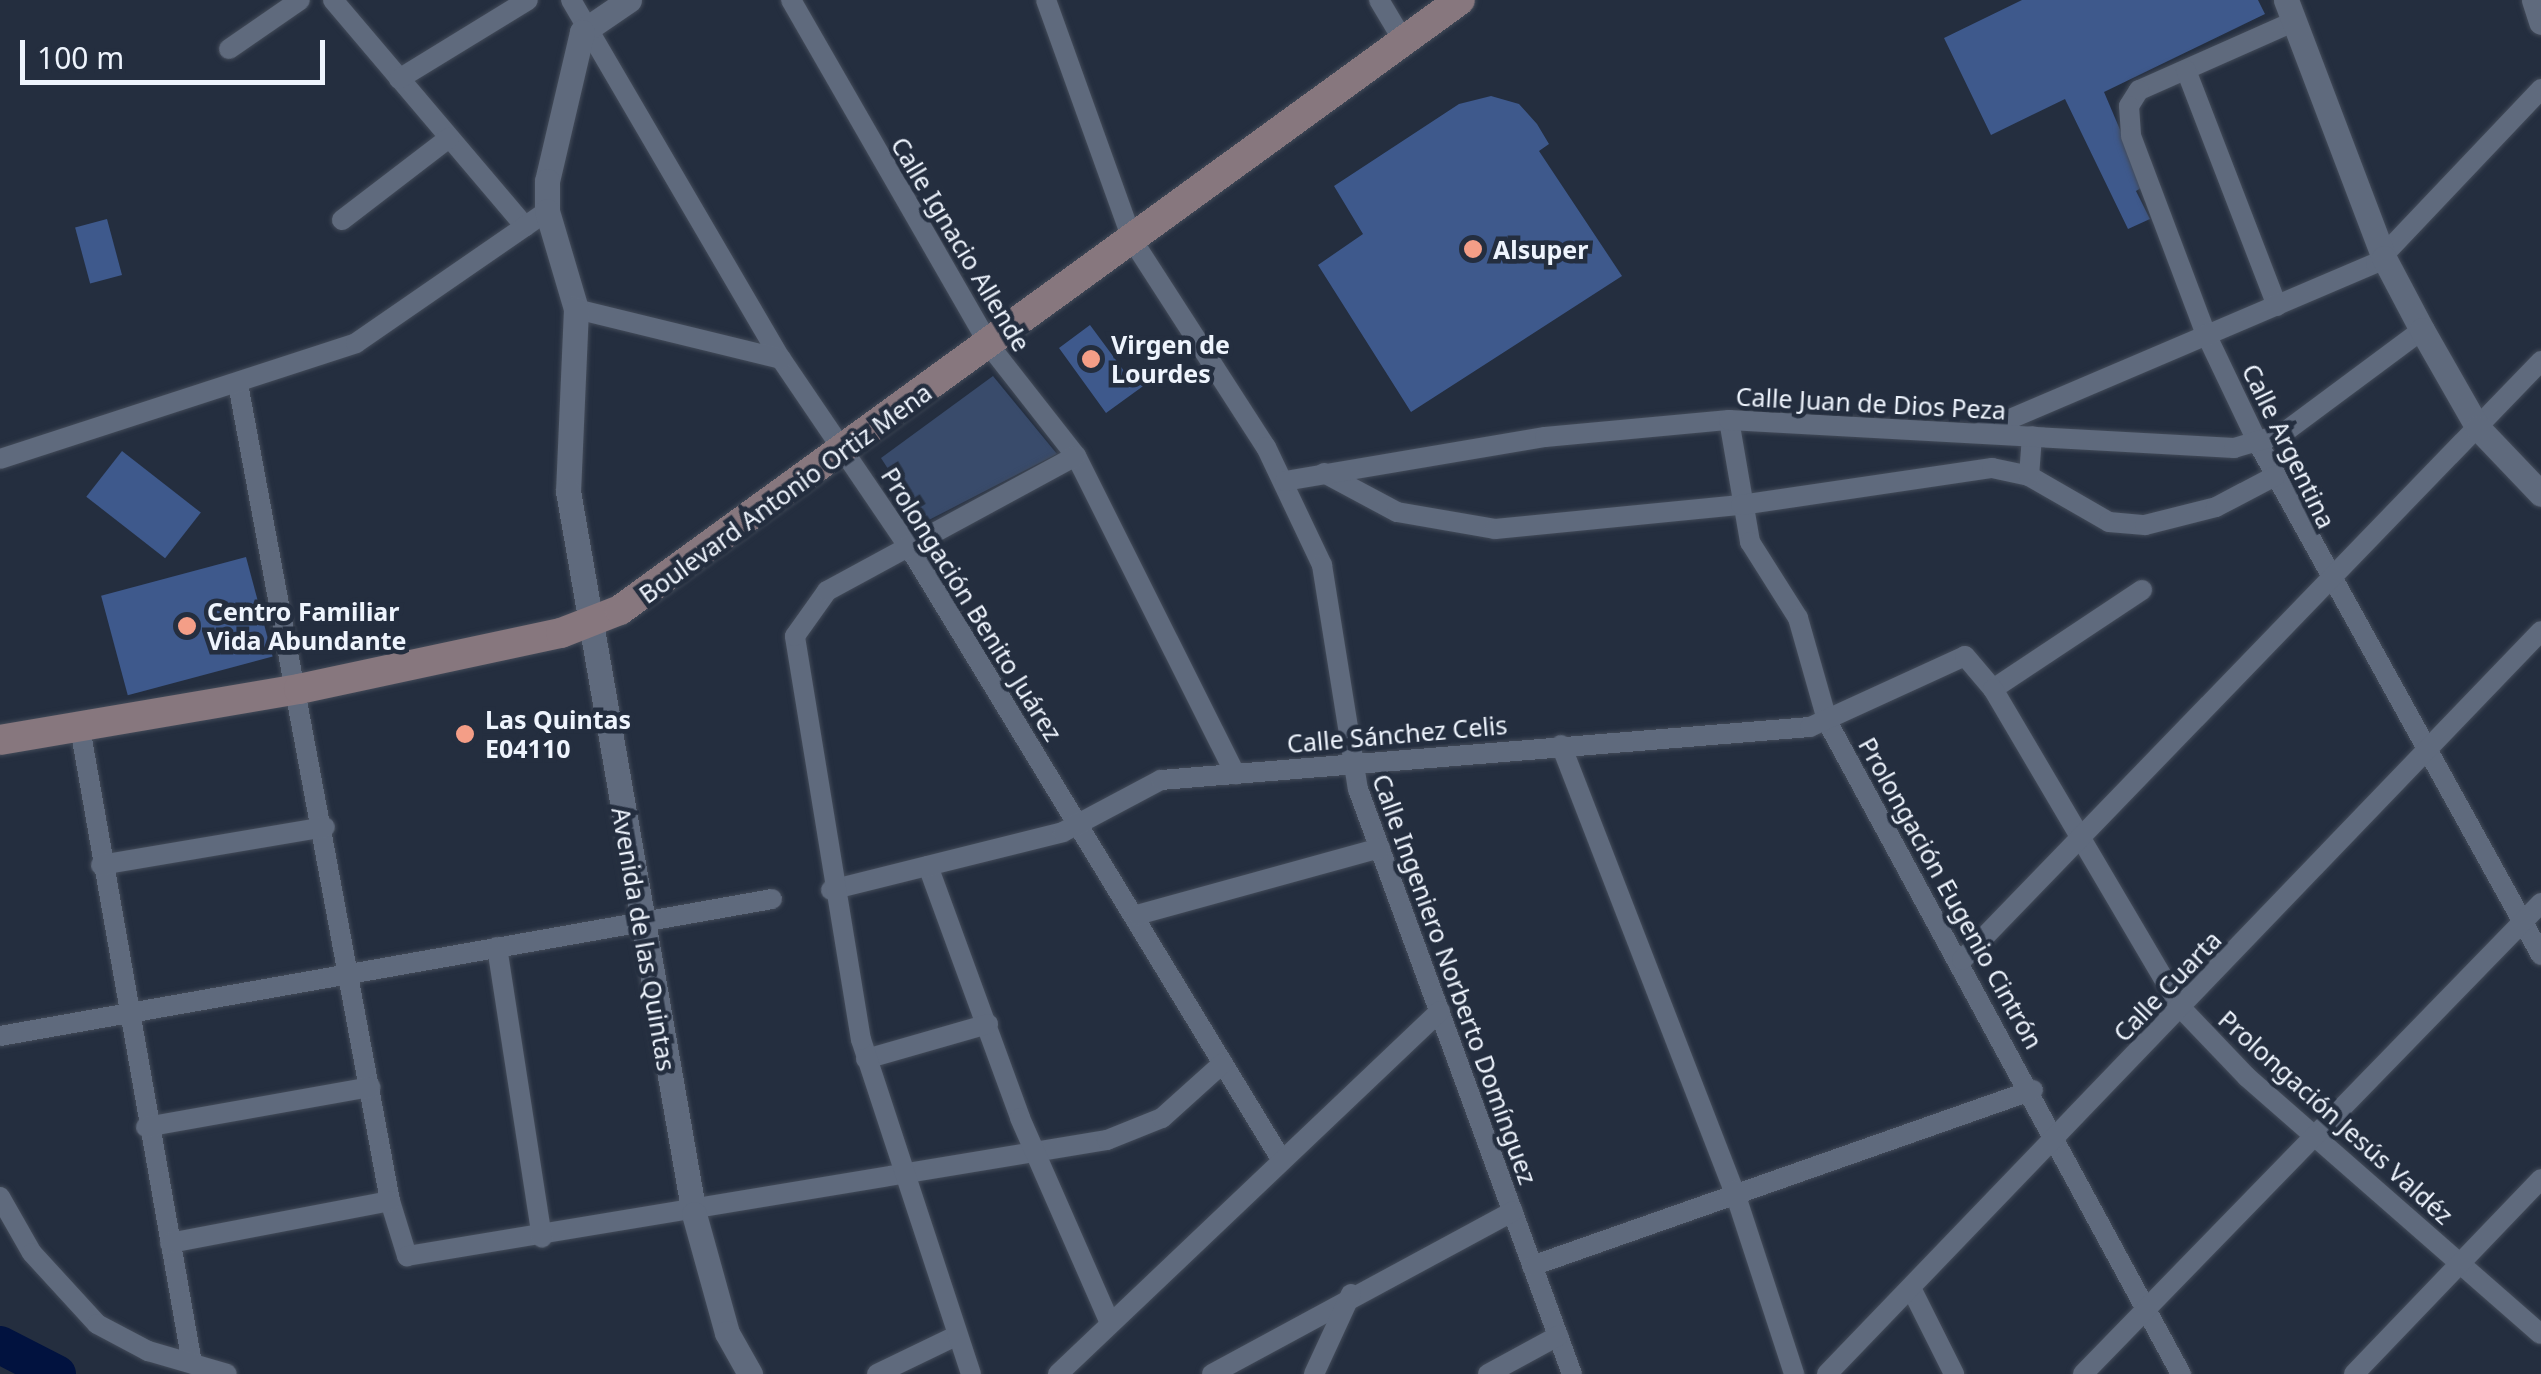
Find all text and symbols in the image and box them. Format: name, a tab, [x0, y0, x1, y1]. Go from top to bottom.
scale bar	[25, 20, 330, 82]
text: 100 m	[37, 37, 124, 78]
street label: Calle Ignacio Allende	[885, 131, 1037, 357]
place label: Alsuper	[1493, 234, 1588, 264]
marker: Alsuper	[1462, 238, 1484, 260]
place label: Virgen de Lourdes	[1111, 330, 1230, 389]
marker: Virgen de Lourdes	[1080, 348, 1102, 370]
street label: Calle Argentina	[2236, 359, 2342, 533]
street label: Boulevard Antonio Ortiz Mena	[633, 377, 937, 609]
street label: Calle Juan de Dios Peza	[1735, 381, 2007, 425]
street label: Prolongación Benito Juárez	[875, 462, 1069, 746]
place label: Centro Familiar Vida Abundante	[207, 597, 406, 656]
marker: Centro Familiar Vida Abundante	[176, 615, 198, 637]
place label: Las Quintas E04110	[485, 705, 631, 764]
street label: Calle Sánchez Celis	[1286, 709, 1508, 759]
marker: Las Quintas E04110	[454, 723, 476, 745]
street label: Prolongación Eugenio Cintrón	[1853, 732, 2049, 1054]
street label: Calle Ingeniero Norberto Domínguez	[1367, 770, 1543, 1188]
street label: Avenida de las Quintas	[606, 805, 682, 1073]
street label: Calle Cuarta	[2107, 925, 2227, 1047]
street label: Prolongación Jesús Valdéz	[2213, 1004, 2459, 1230]

